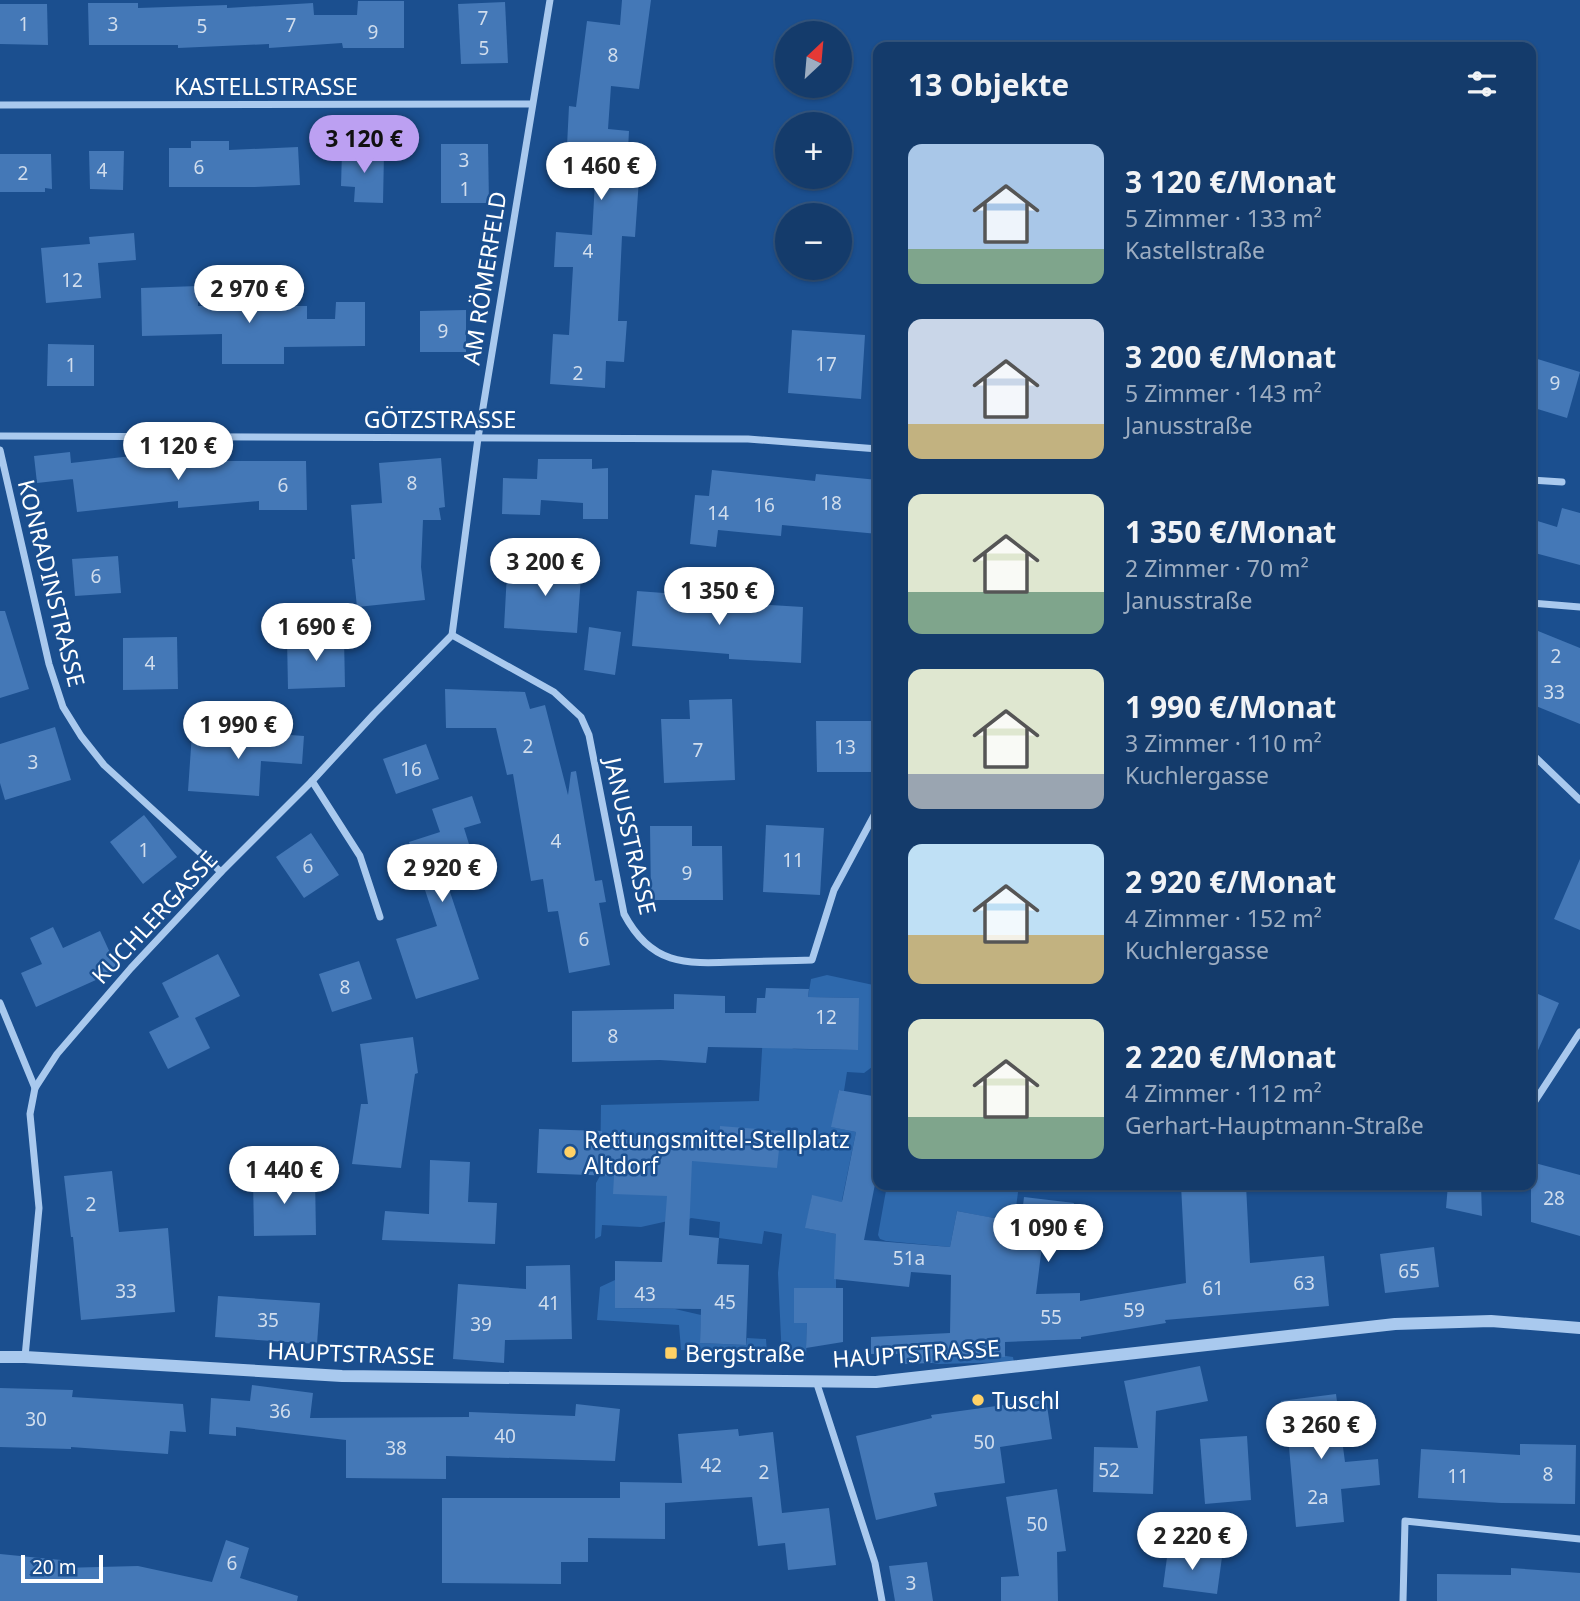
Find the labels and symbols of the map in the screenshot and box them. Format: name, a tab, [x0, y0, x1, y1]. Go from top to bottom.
house number: 7	[478, 5, 488, 31]
house number: 1	[19, 11, 29, 37]
house number: 3	[108, 11, 118, 37]
house number: 7	[286, 12, 296, 38]
house number: 5	[197, 13, 207, 39]
house number: 9	[368, 19, 378, 45]
north arrow	[775, 21, 852, 98]
house number: 5	[479, 35, 489, 61]
house number: 8	[608, 42, 618, 68]
street label: KASTELLSTRASSE	[174, 70, 358, 102]
pin: 3 120 €	[299, 116, 429, 175]
pin: 1 460 €	[536, 142, 666, 202]
house number: 3	[459, 147, 469, 173]
house number: 6	[194, 154, 204, 180]
house number: 4	[97, 157, 108, 183]
house number: 2	[18, 160, 28, 186]
house number: 1	[460, 176, 470, 202]
street label: AM RÖMERFELD	[454, 189, 514, 367]
house number: 4	[583, 238, 594, 264]
pin: 2 970 €	[184, 266, 314, 325]
house number: 12	[61, 267, 83, 293]
house number: 9	[438, 318, 448, 344]
house number: 17	[815, 351, 837, 377]
house number: 1	[66, 352, 76, 378]
house number: 2	[573, 360, 583, 386]
house number: 9	[1550, 370, 1560, 396]
street label: GÖTZSTRASSE	[364, 403, 516, 435]
pin: 1 120 €	[113, 422, 243, 482]
house number: 8	[407, 470, 417, 496]
house number: 6	[278, 472, 288, 498]
street label: KONRADINSTRASSE	[11, 476, 93, 690]
house number: 18	[820, 490, 842, 516]
house number: 16	[753, 492, 775, 518]
house number: 14	[707, 500, 729, 526]
pin: 3 200 €	[480, 538, 610, 598]
house number: 6	[91, 563, 101, 589]
pin: 1 350 €	[654, 568, 784, 627]
pin: 1 690 €	[251, 604, 381, 663]
house number: 2	[1551, 643, 1561, 669]
house number: 4	[145, 650, 156, 676]
house number: 33	[1543, 679, 1565, 705]
pin: 1 990 €	[173, 702, 303, 761]
house number: 2	[523, 733, 533, 759]
house number: 13	[834, 734, 856, 760]
house number: 7	[693, 737, 703, 763]
house number: 3	[28, 749, 38, 775]
street label: JANUSSTRASSE	[597, 752, 665, 918]
house number: 16	[400, 756, 422, 782]
house number: 4	[551, 828, 562, 854]
house number: 1	[139, 837, 149, 863]
street label: KUCHLERGASSE	[84, 843, 224, 991]
pin: 2 920 €	[377, 844, 507, 904]
house number: 11	[782, 847, 804, 873]
house number: 6	[303, 853, 313, 879]
house number: 9	[682, 860, 692, 886]
house number: 6	[579, 926, 589, 952]
house number: 8	[340, 974, 350, 1000]
house number: 12	[815, 1004, 837, 1030]
house number: 8	[608, 1023, 618, 1049]
place label: Rettungsmittel-Stellplatz Altdorf	[584, 1123, 850, 1181]
marker: Rettungsmittel-Stellplatz Altdorf	[562, 1144, 578, 1160]
pin: 1 440 €	[219, 1146, 349, 1206]
house number: 28	[1543, 1185, 1565, 1211]
house number: 2	[86, 1191, 96, 1217]
pin: 1 090 €	[983, 1204, 1113, 1264]
house number: 51a	[893, 1245, 925, 1271]
house number: 65	[1398, 1258, 1420, 1284]
house number: 63	[1293, 1270, 1315, 1296]
house number: 61	[1202, 1275, 1224, 1301]
house number: 33	[115, 1278, 137, 1304]
house number: 43	[634, 1281, 656, 1307]
house number: 45	[714, 1289, 736, 1315]
house number: 41	[538, 1290, 560, 1316]
house number: 59	[1123, 1297, 1145, 1323]
house number: 55	[1040, 1304, 1062, 1330]
house number: 35	[257, 1307, 279, 1333]
house number: 39	[470, 1311, 492, 1337]
street label: HAUPTSTRASSE	[831, 1331, 1001, 1375]
street label: HAUPTSTRASSE	[267, 1334, 435, 1372]
place label: Bergstraße	[685, 1337, 805, 1369]
marker: Bergstraße	[663, 1345, 679, 1361]
place label: Tuschl	[992, 1384, 1060, 1416]
marker: Tuschl	[970, 1392, 986, 1408]
house number: 36	[269, 1398, 291, 1424]
pin: 3 260 €	[1256, 1402, 1386, 1461]
house number: 30	[25, 1406, 47, 1432]
house number: 40	[494, 1423, 516, 1449]
house number: 50	[973, 1429, 995, 1455]
house number: 38	[385, 1435, 407, 1461]
house number: 42	[700, 1452, 722, 1478]
house number: 52	[1098, 1457, 1120, 1483]
house number: 2	[759, 1459, 769, 1485]
house number: 8	[1543, 1461, 1553, 1487]
house number: 11	[1447, 1463, 1469, 1489]
house number: 2a	[1307, 1484, 1329, 1510]
house number: 50	[1026, 1511, 1048, 1537]
pin: 2 220 €	[1127, 1512, 1257, 1572]
house number: 6	[227, 1550, 237, 1576]
scale bar	[21, 1552, 103, 1584]
house number: 3	[906, 1570, 916, 1596]

